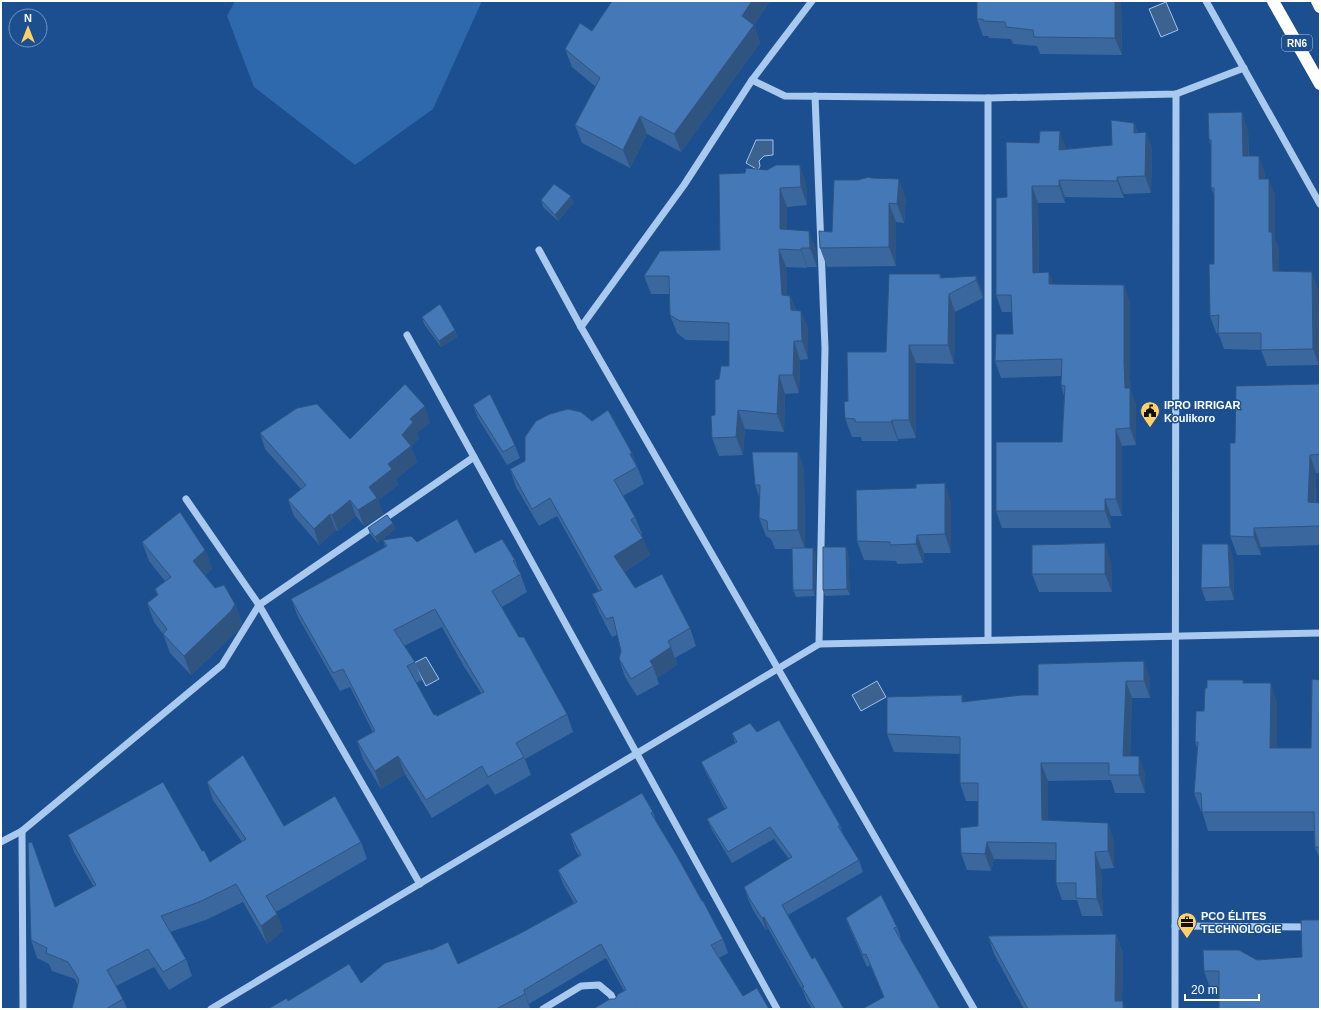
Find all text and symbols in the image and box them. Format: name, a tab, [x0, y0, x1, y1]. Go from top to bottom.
north arrow	[8, 8, 48, 48]
text: N	[24, 12, 32, 24]
road number: RN6	[1282, 35, 1312, 51]
place label: IPRO IRRIGAR Koulikoro	[1164, 399, 1240, 424]
public building icon: IPRO IRRIGAR Koulikoro	[1139, 400, 1161, 428]
place label: PCO ÉLITES TECHNOLOGIE	[1201, 910, 1282, 935]
office icon: PCO ÉLITES TECHNOLOGIE	[1176, 911, 1198, 939]
scale bar	[1185, 976, 1259, 1002]
text: 20 m	[1191, 983, 1218, 997]

